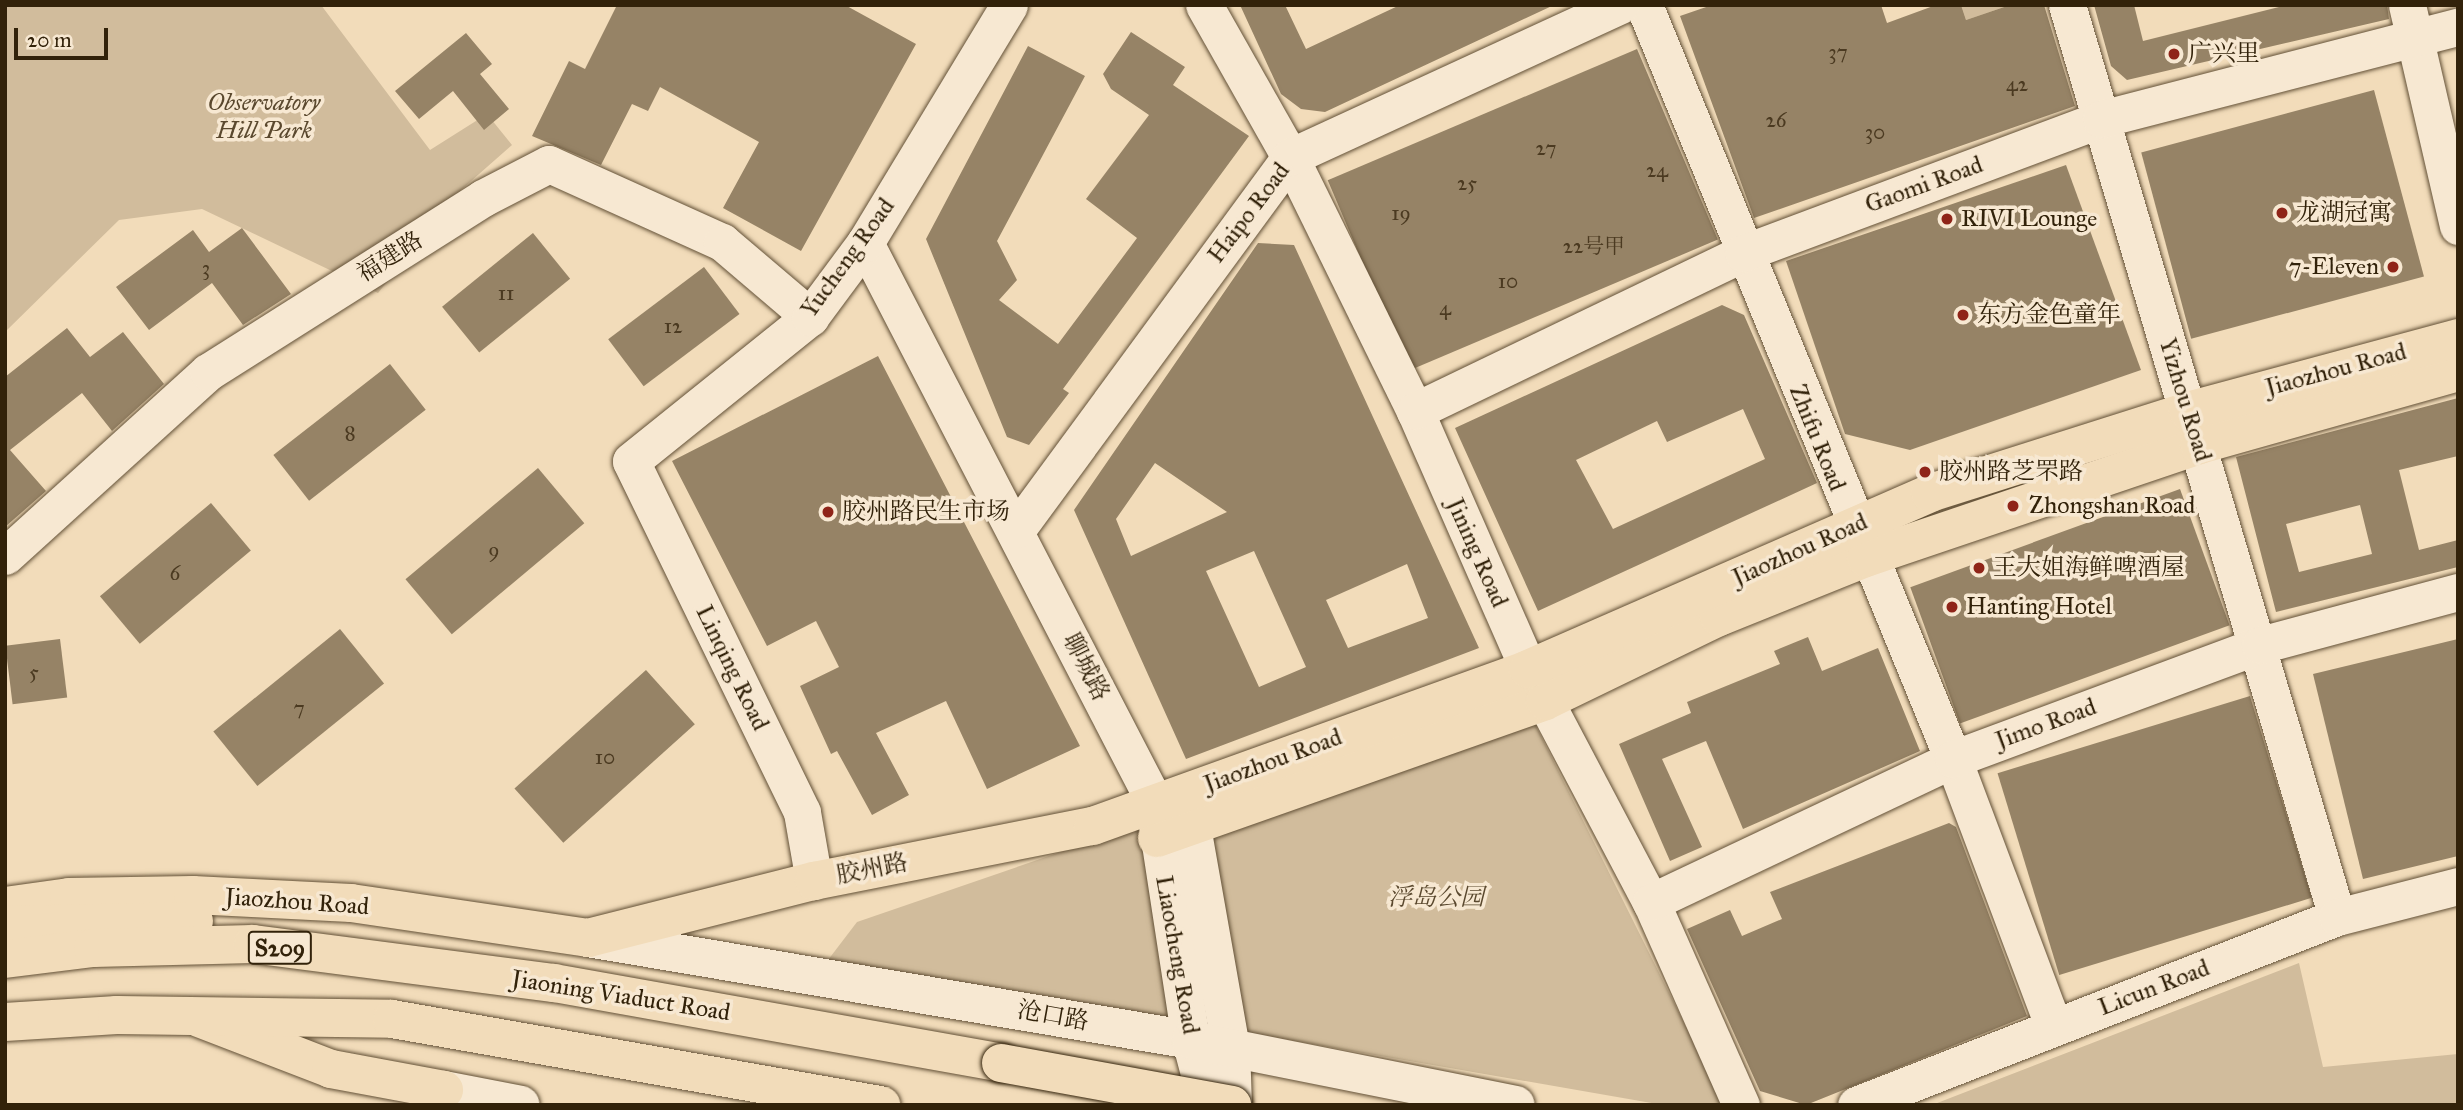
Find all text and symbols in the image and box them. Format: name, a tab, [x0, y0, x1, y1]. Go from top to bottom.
scale bar	[18, 14, 112, 58]
text: 20 m	[27, 27, 72, 53]
house number: 37	[1828, 39, 1848, 65]
place label: 广兴里	[2188, 40, 2260, 68]
marker: 广兴里	[2166, 46, 2182, 62]
house number: 42	[2006, 71, 2028, 97]
park label: Observatory Hill Park	[208, 89, 320, 145]
house number: 26	[1765, 107, 1787, 133]
house number: 30	[1865, 119, 1885, 145]
house number: 27	[1536, 135, 1556, 161]
street label: Gaomi Road	[1861, 150, 1987, 220]
street label: Haipo Road	[1202, 157, 1296, 269]
house number: 24	[1646, 157, 1668, 183]
house number: 25	[1457, 170, 1477, 196]
street label: Yucheng Road	[795, 193, 901, 323]
place label: 龙湖冠寓	[2296, 199, 2392, 227]
house number: 19	[1391, 200, 1411, 226]
place label: RIVI Lounge	[1961, 205, 2097, 233]
marker: 龙湖冠寓	[2274, 205, 2290, 221]
marker: RIVI Lounge	[1939, 211, 1955, 227]
street label: 福建路	[352, 226, 428, 288]
house number: 22号甲	[1563, 233, 1625, 259]
place label: 7-Eleven	[2289, 253, 2379, 281]
house number: 3	[202, 255, 210, 281]
marker: 7-Eleven	[2385, 259, 2401, 275]
house number: 10	[1498, 268, 1518, 294]
house number: 11	[498, 280, 514, 306]
house number: 4	[1439, 295, 1451, 321]
place label: 东方金色童年	[1977, 301, 2121, 329]
marker: 东方金色童年	[1955, 307, 1971, 323]
house number: 12	[664, 313, 682, 339]
street label: Yizhou Road	[2153, 335, 2217, 465]
street label: Jiaozhou Road	[2263, 337, 2409, 403]
street label: Zhifu Road	[1783, 381, 1851, 495]
house number: 8	[344, 420, 356, 446]
place label: 胶州路芝罘路	[1939, 458, 2083, 486]
marker: 胶州路芝罘路	[1917, 464, 1933, 480]
place label: Zhongshan Road	[2029, 492, 2195, 520]
street label: Jining Road	[1440, 494, 1514, 612]
marker: Zhongshan Road	[2003, 496, 2023, 516]
place label: 胶州路民生市场	[842, 498, 1010, 526]
marker: 胶州路民生市场	[820, 504, 836, 520]
street label: Jiaozhou Road	[1728, 507, 1872, 593]
house number: 9	[488, 537, 500, 563]
place label: 王大姐海鲜啤酒屋	[1993, 554, 2185, 582]
house number: 6	[170, 560, 180, 586]
marker: 王大姐海鲜啤酒屋	[1971, 560, 1987, 576]
place label: Hanting Hotel	[1966, 593, 2112, 621]
marker: Hanting Hotel	[1944, 599, 1960, 615]
street label: Linqing Road	[689, 601, 775, 735]
street label: 聊城路	[1057, 628, 1115, 706]
house number: 5	[29, 659, 39, 685]
street label: Jimo Road	[1992, 693, 2100, 755]
house number: 7	[293, 695, 305, 721]
street label: Jiaozhou Road	[1200, 723, 1346, 799]
house number: 10	[595, 744, 615, 770]
street label: 胶州路	[834, 848, 910, 890]
street label: Liaocheng Road	[1149, 873, 1205, 1037]
street label: Jiaozhou Road	[224, 883, 370, 921]
park label: 浮岛公园	[1388, 884, 1484, 912]
road number: S209	[247, 928, 313, 967]
street label: Licun Road	[2094, 954, 2214, 1022]
street label: Jiaoning Viaduct Road	[510, 965, 732, 1027]
street label: 沧口路	[1015, 996, 1091, 1036]

